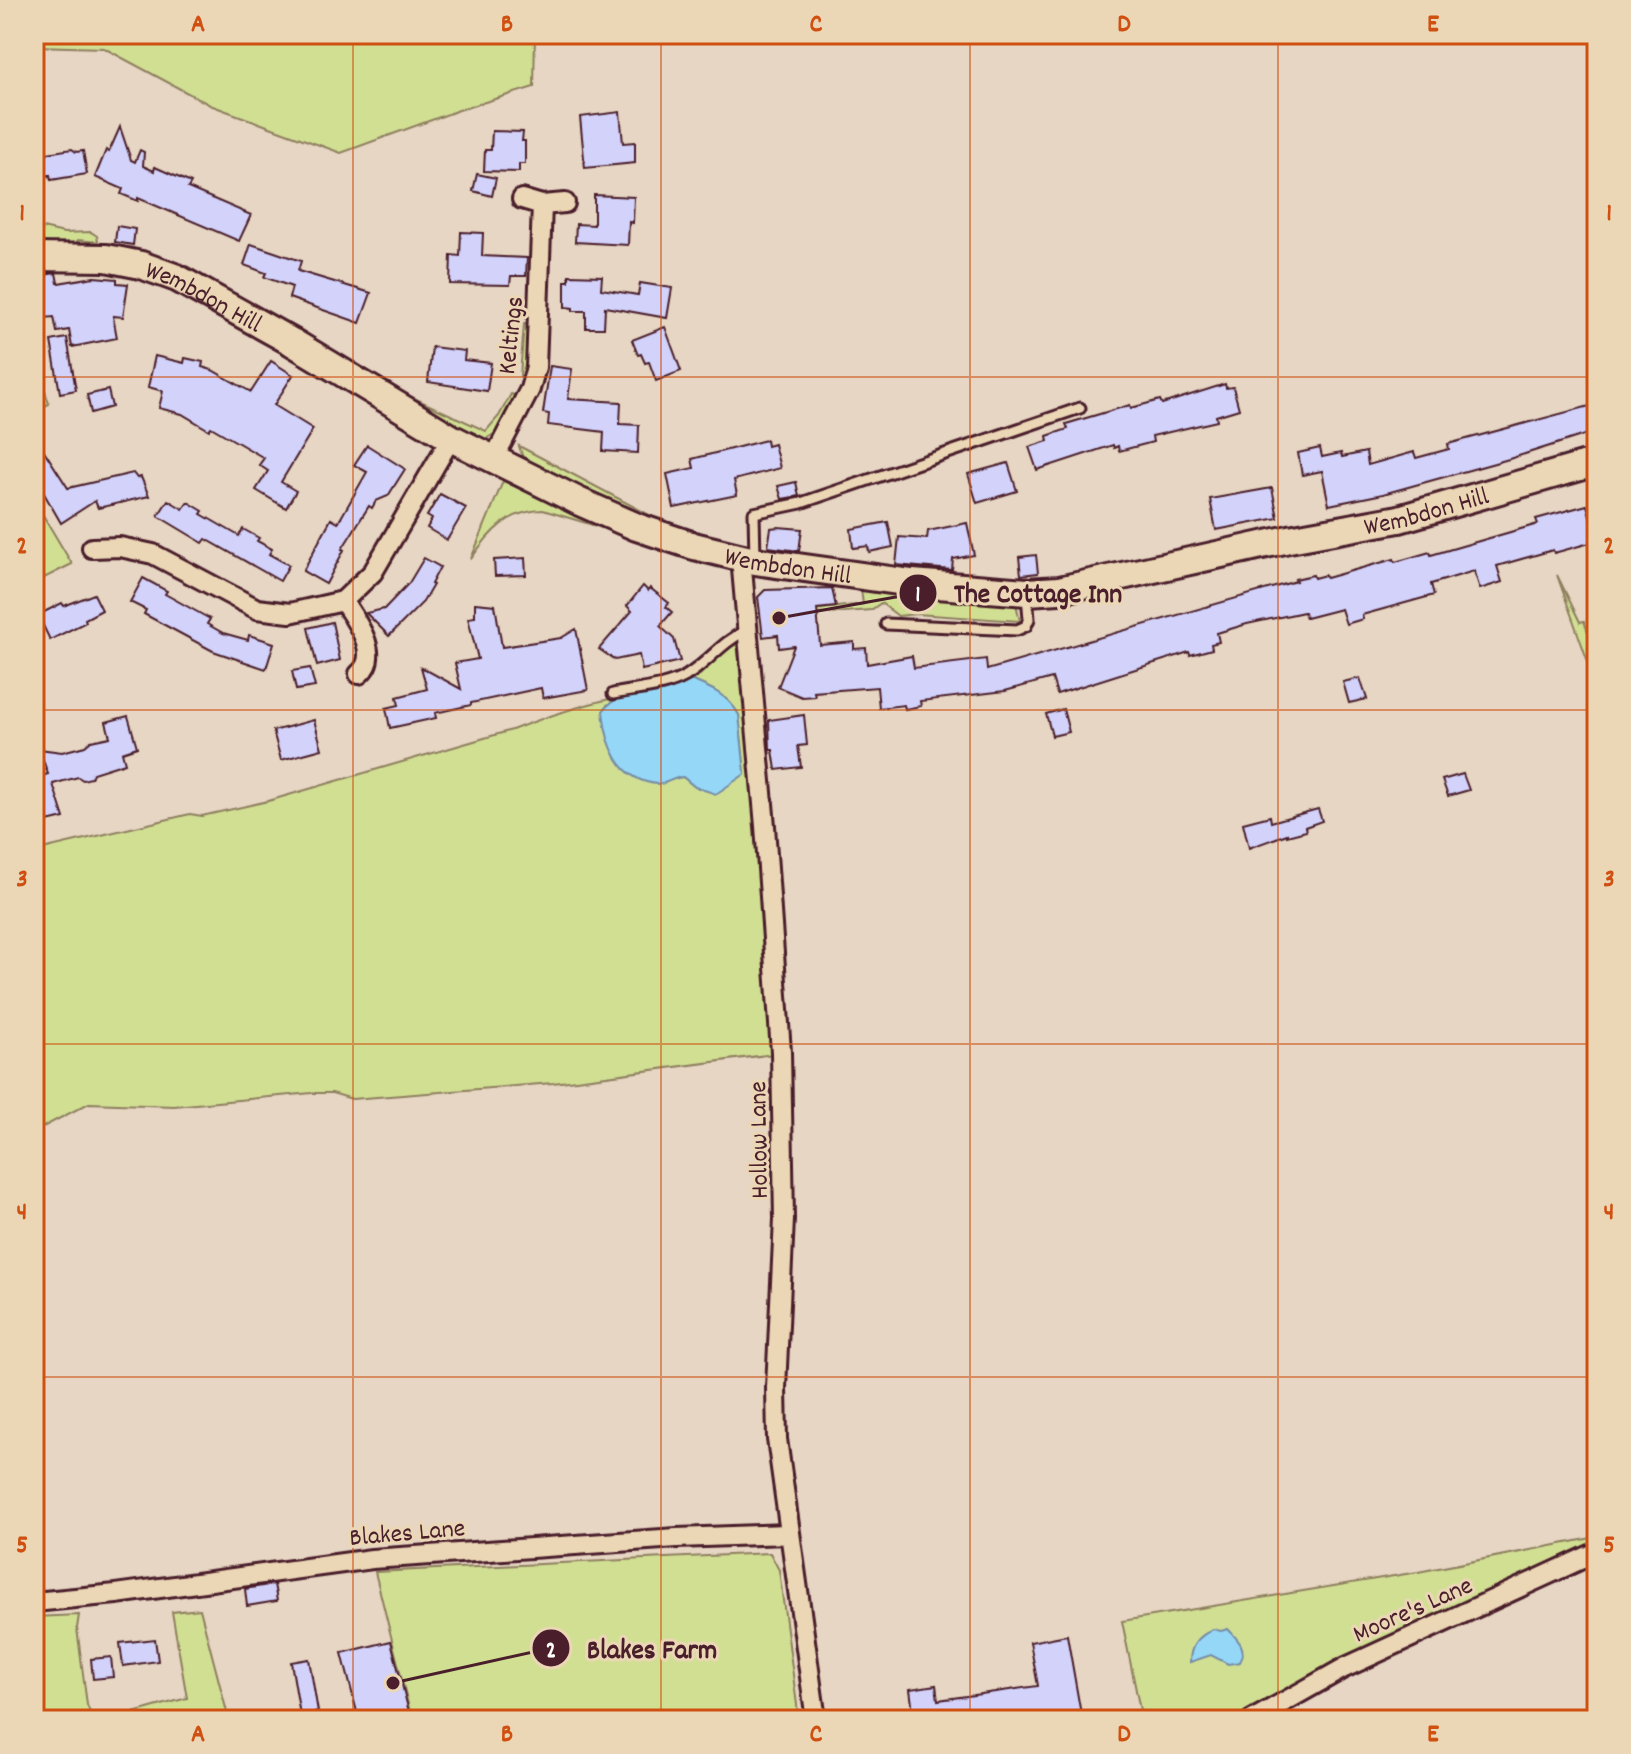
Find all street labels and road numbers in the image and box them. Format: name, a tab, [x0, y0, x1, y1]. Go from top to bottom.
street label: Wembdon Hill	[140, 253, 268, 344]
street label: Keltings	[490, 294, 535, 376]
street label: Wembdon Hill	[1361, 479, 1494, 547]
street label: Wembdon Hill	[720, 539, 854, 596]
street label: Hollow Lane	[741, 1081, 780, 1199]
street label: Blakes Lane	[348, 1511, 467, 1558]
street label: Moore's Lane	[1348, 1568, 1479, 1654]

